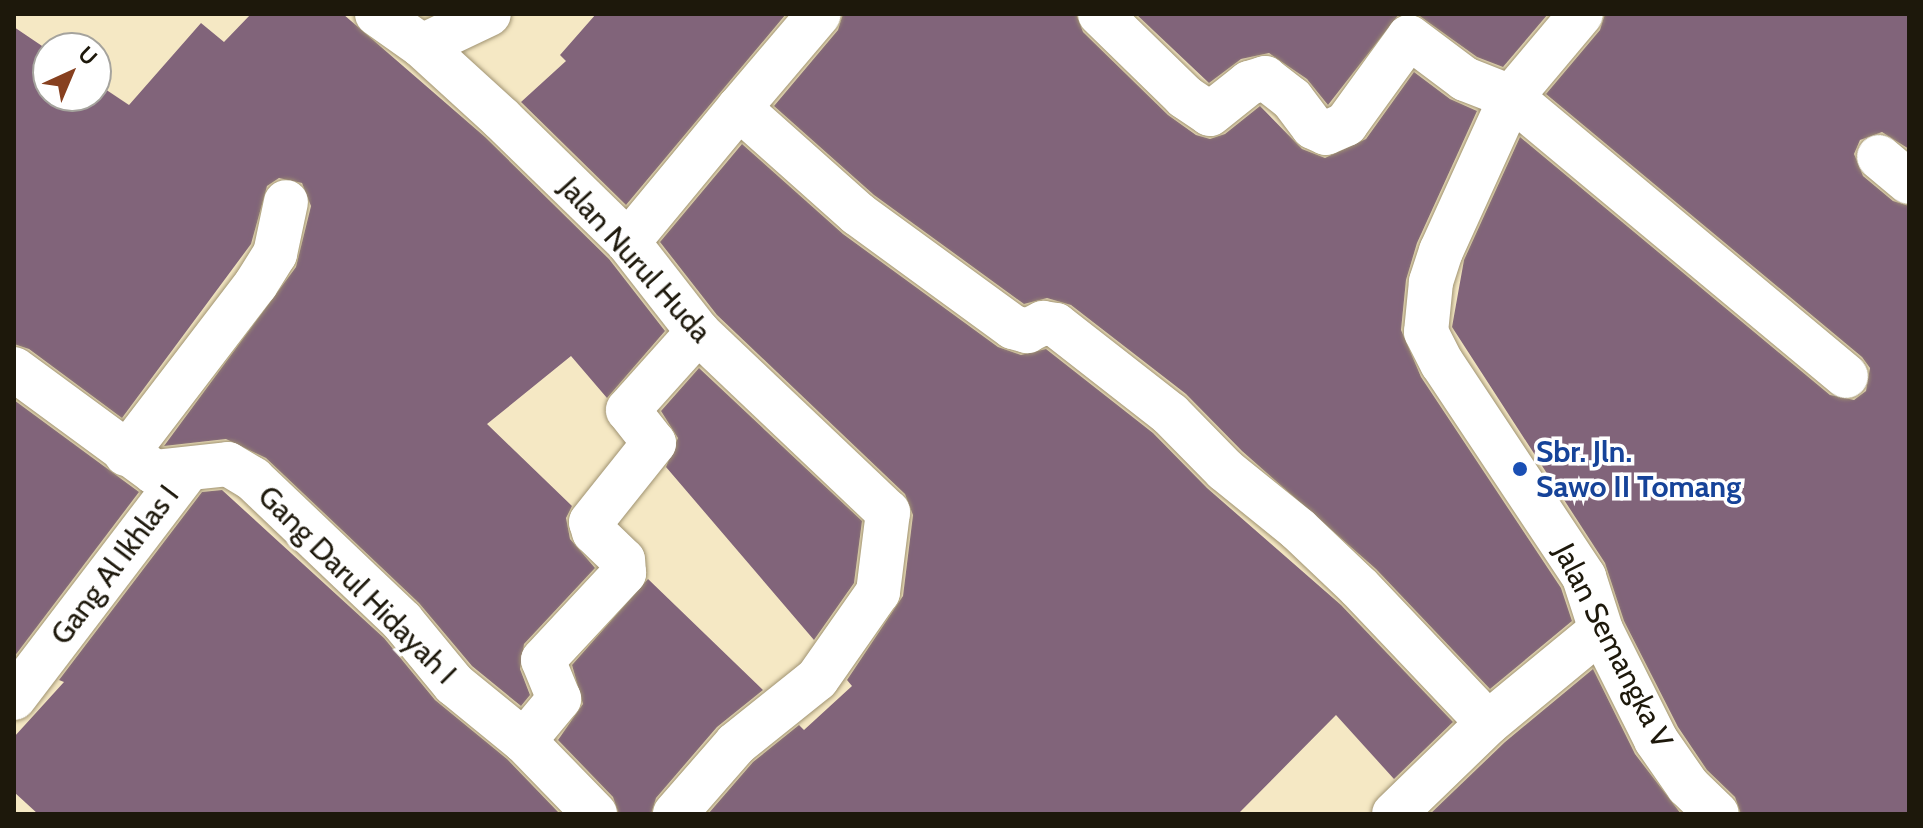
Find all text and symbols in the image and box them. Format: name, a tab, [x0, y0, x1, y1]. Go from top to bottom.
north arrow	[32, 32, 112, 112]
text: U	[73, 41, 103, 71]
street label: Jalan Nurul Huda	[551, 170, 719, 350]
place label: Sbr. Jln. Sawo II Tomang	[1536, 434, 1741, 504]
marker: Sbr. Jln. Sawo II Tomang	[1511, 460, 1529, 478]
street label: Gang Al Ikhlas I	[43, 478, 187, 652]
street label: Gang Darul Hidayah I	[250, 478, 464, 692]
street label: Jalan Semangka V	[1546, 538, 1680, 754]

